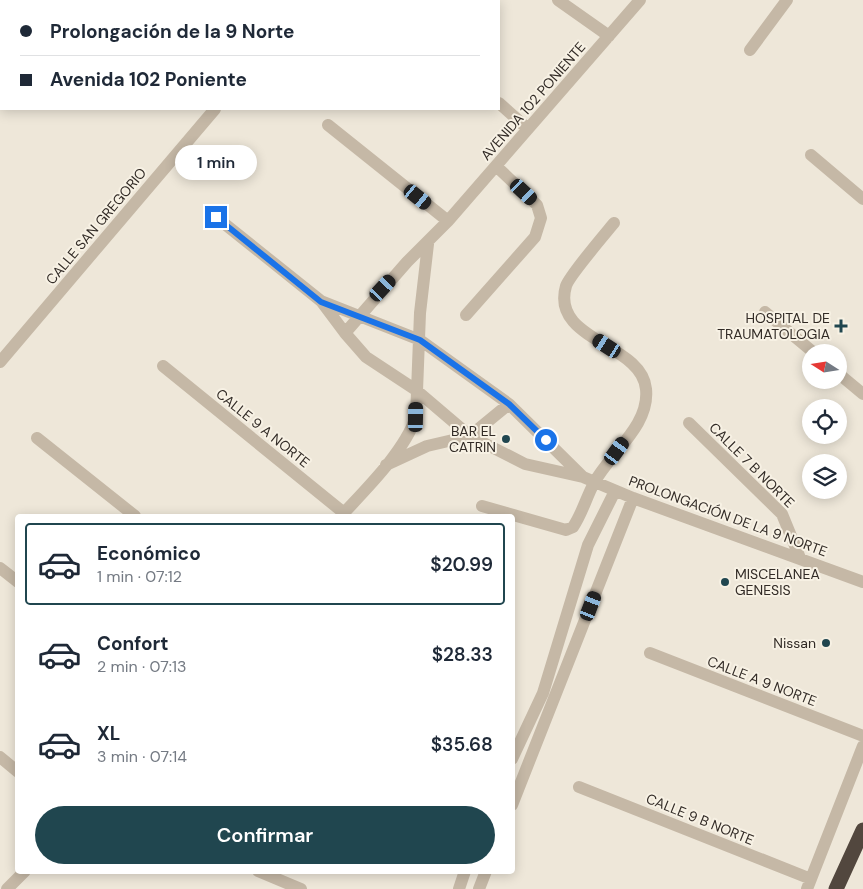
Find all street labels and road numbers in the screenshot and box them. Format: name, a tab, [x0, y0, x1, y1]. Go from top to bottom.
street label: AVENIDA 102 PONIENTE	[477, 38, 589, 164]
street label: CALLE SAN GREGORIO	[42, 164, 150, 288]
street label: CALLE 9 A NORTE	[212, 385, 314, 471]
street label: CALLE 7 B NORTE	[706, 419, 799, 512]
street label: PROLONGACIÓN DE LA 9 NORTE	[626, 472, 830, 560]
street label: CALLE A 9 NORTE	[705, 652, 819, 710]
street label: CALLE 9 B NORTE	[643, 789, 757, 849]

